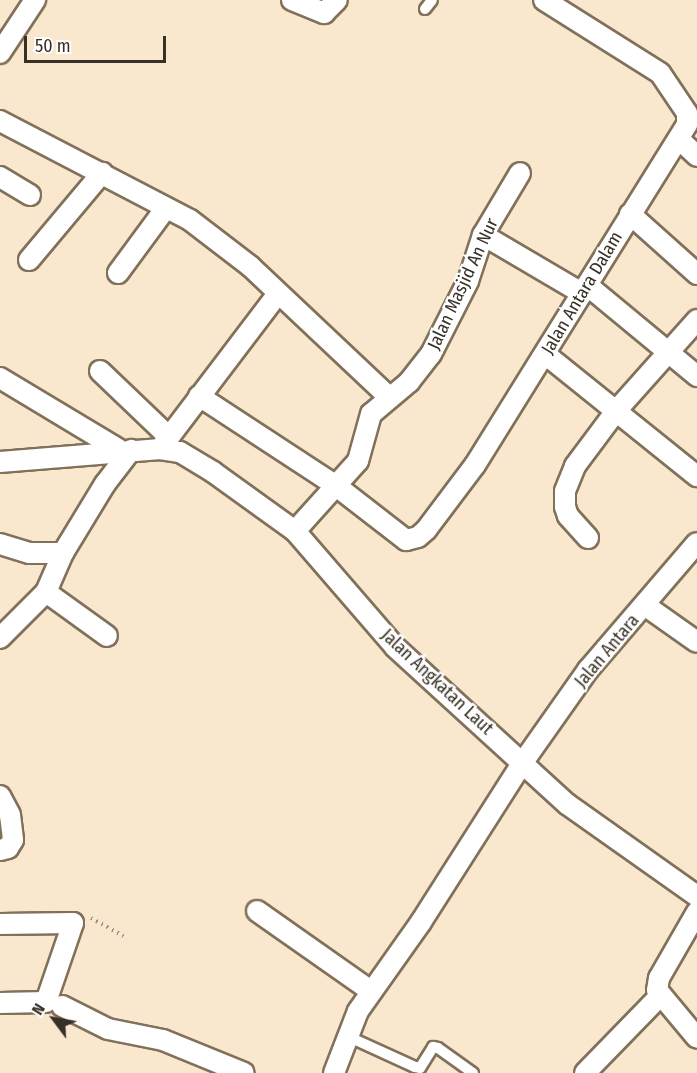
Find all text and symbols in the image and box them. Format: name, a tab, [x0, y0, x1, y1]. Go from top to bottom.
scale bar	[27, 24, 170, 62]
text: 50 m	[35, 35, 71, 57]
street label: Jalan Masjid An Nur	[423, 215, 503, 353]
street label: Jalan Antara Dalam	[537, 228, 627, 358]
street label: Jalan Antara	[570, 610, 644, 692]
street label: Jalan Angkatan Laut	[376, 625, 498, 739]
north arrow	[24, 989, 84, 1049]
text: N	[28, 1000, 49, 1018]

